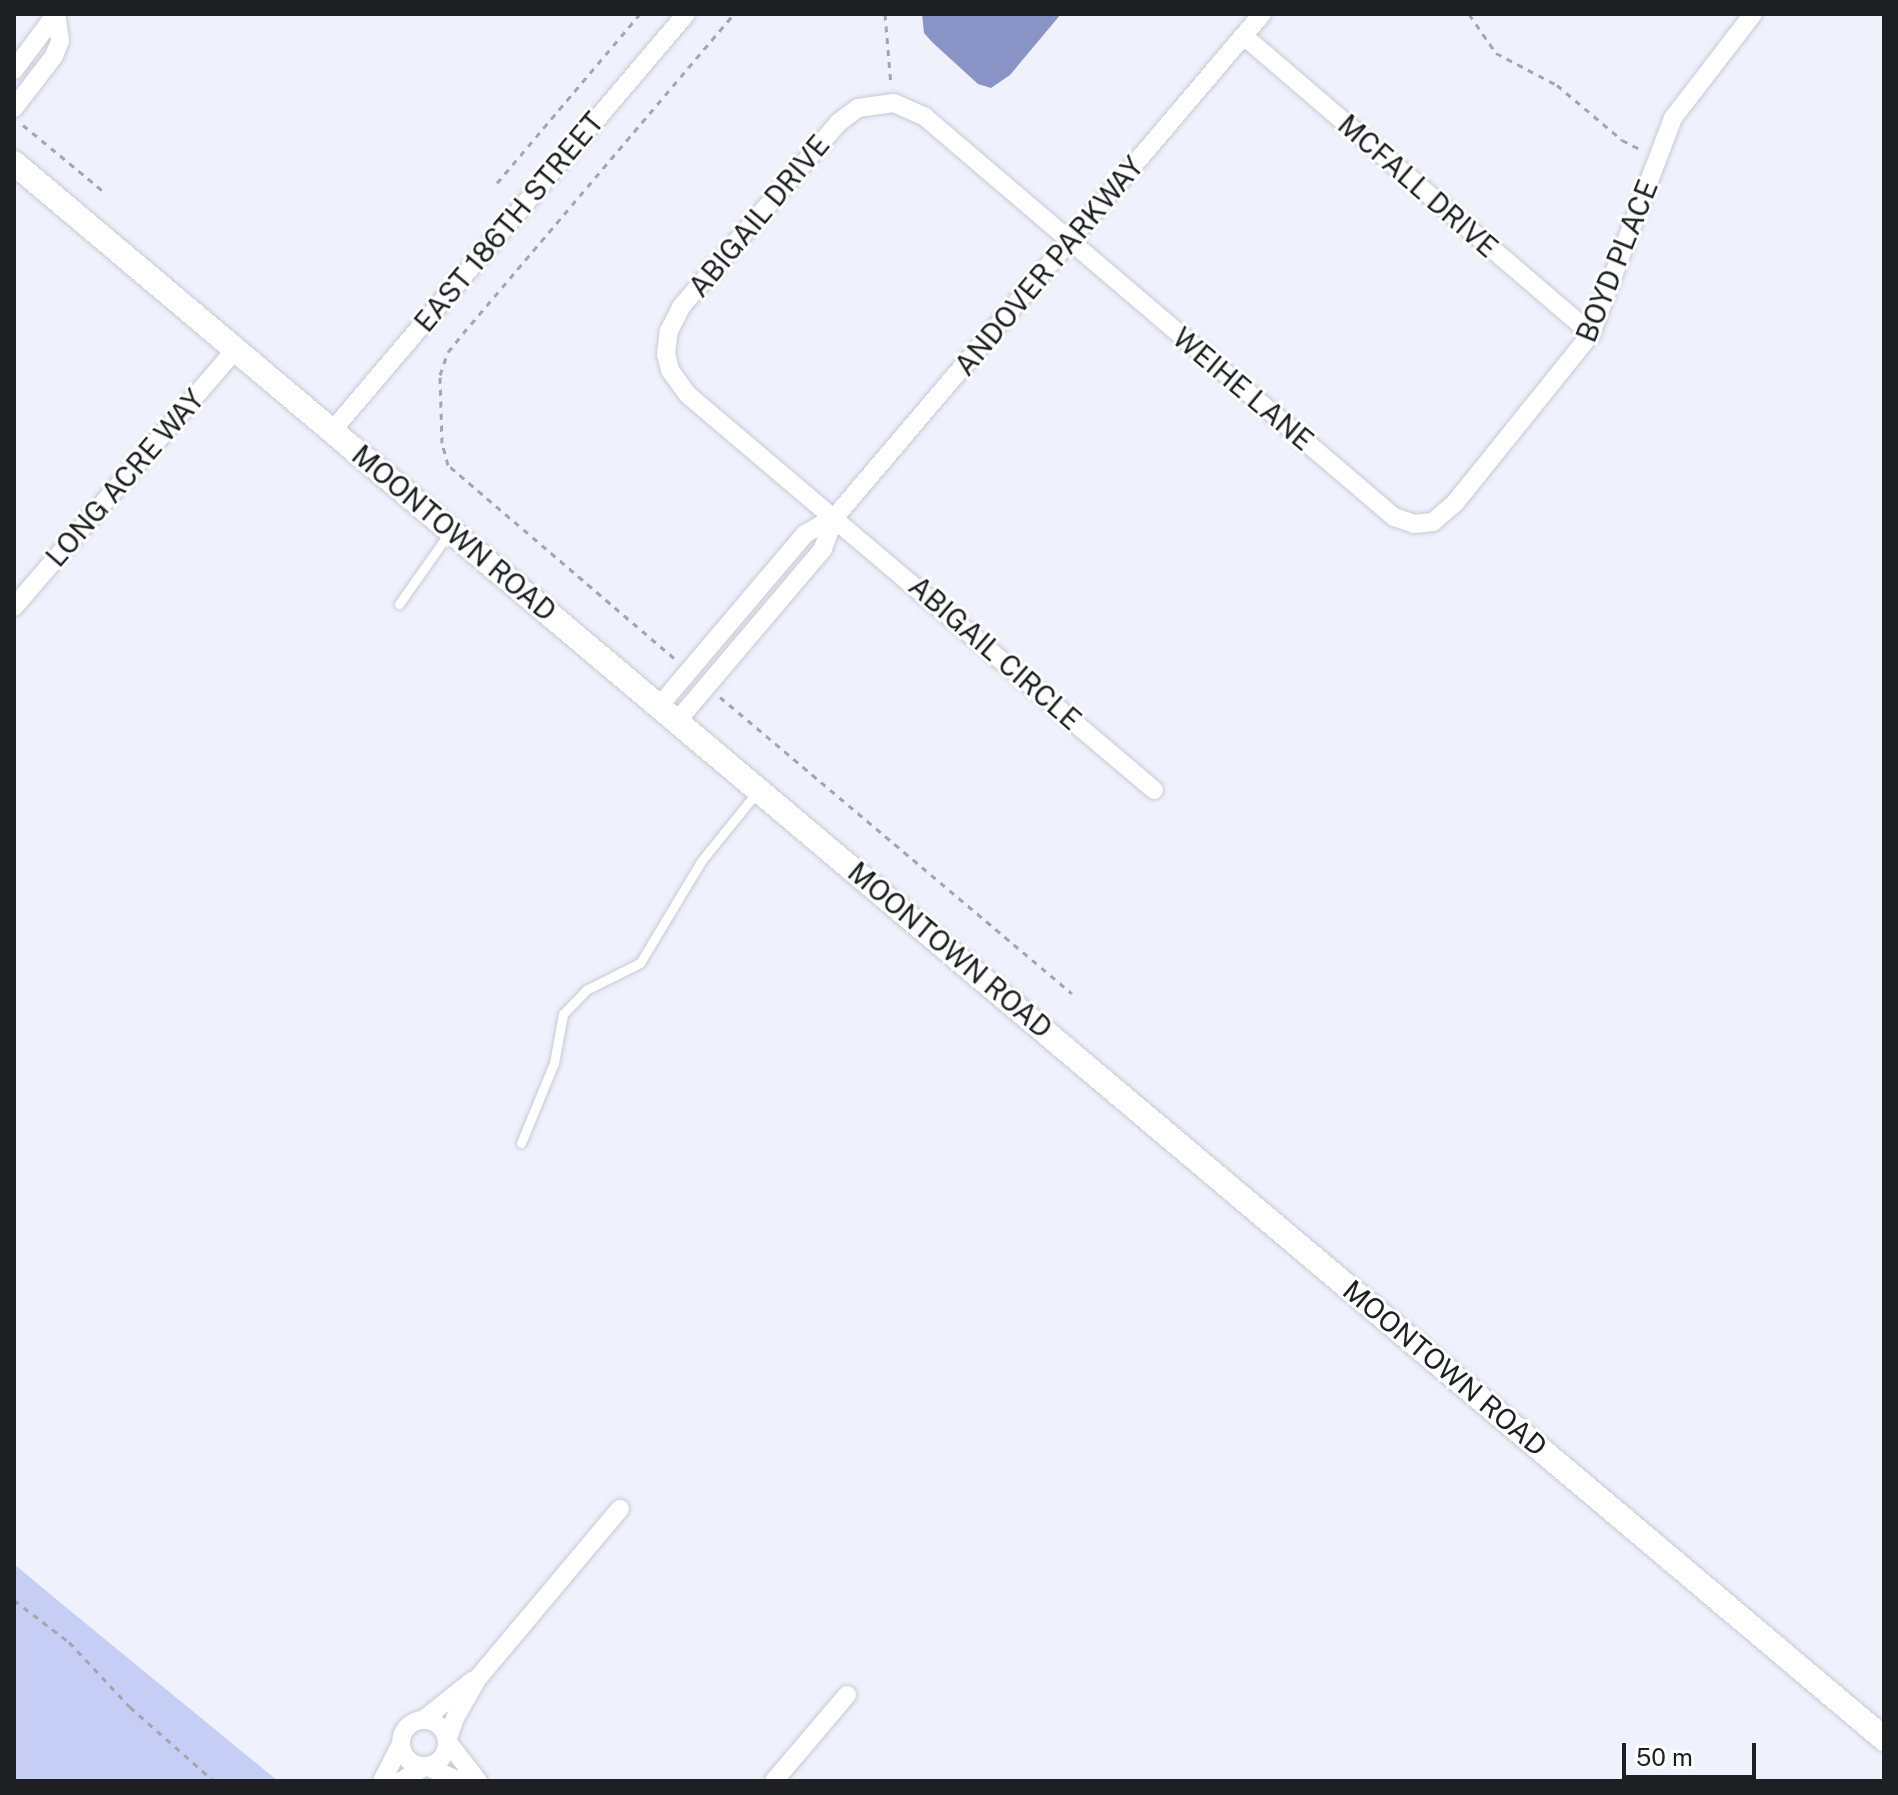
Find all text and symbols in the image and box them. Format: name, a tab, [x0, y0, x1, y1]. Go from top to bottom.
street label: EAST 186TH STREET	[407, 106, 611, 338]
street label: MCFALL DRIVE	[1331, 108, 1505, 264]
street label: ABIGAIL DRIVE	[682, 128, 836, 304]
street label: ANDOVER PARKWAY	[948, 150, 1150, 382]
street label: BOYD PLACE	[1569, 175, 1665, 347]
street label: WEIHE LANE	[1166, 321, 1320, 457]
street label: LONG ACRE WAY	[39, 382, 211, 574]
street label: MOONTOWN ROAD	[345, 438, 563, 628]
street label: ABIGAIL CIRCLE	[902, 569, 1088, 737]
street label: MOONTOWN ROAD	[841, 855, 1059, 1045]
street label: MOONTOWN ROAD	[1336, 1273, 1554, 1463]
scale bar	[1626, 1727, 1760, 1777]
text: 50 m	[1636, 1743, 1693, 1771]

